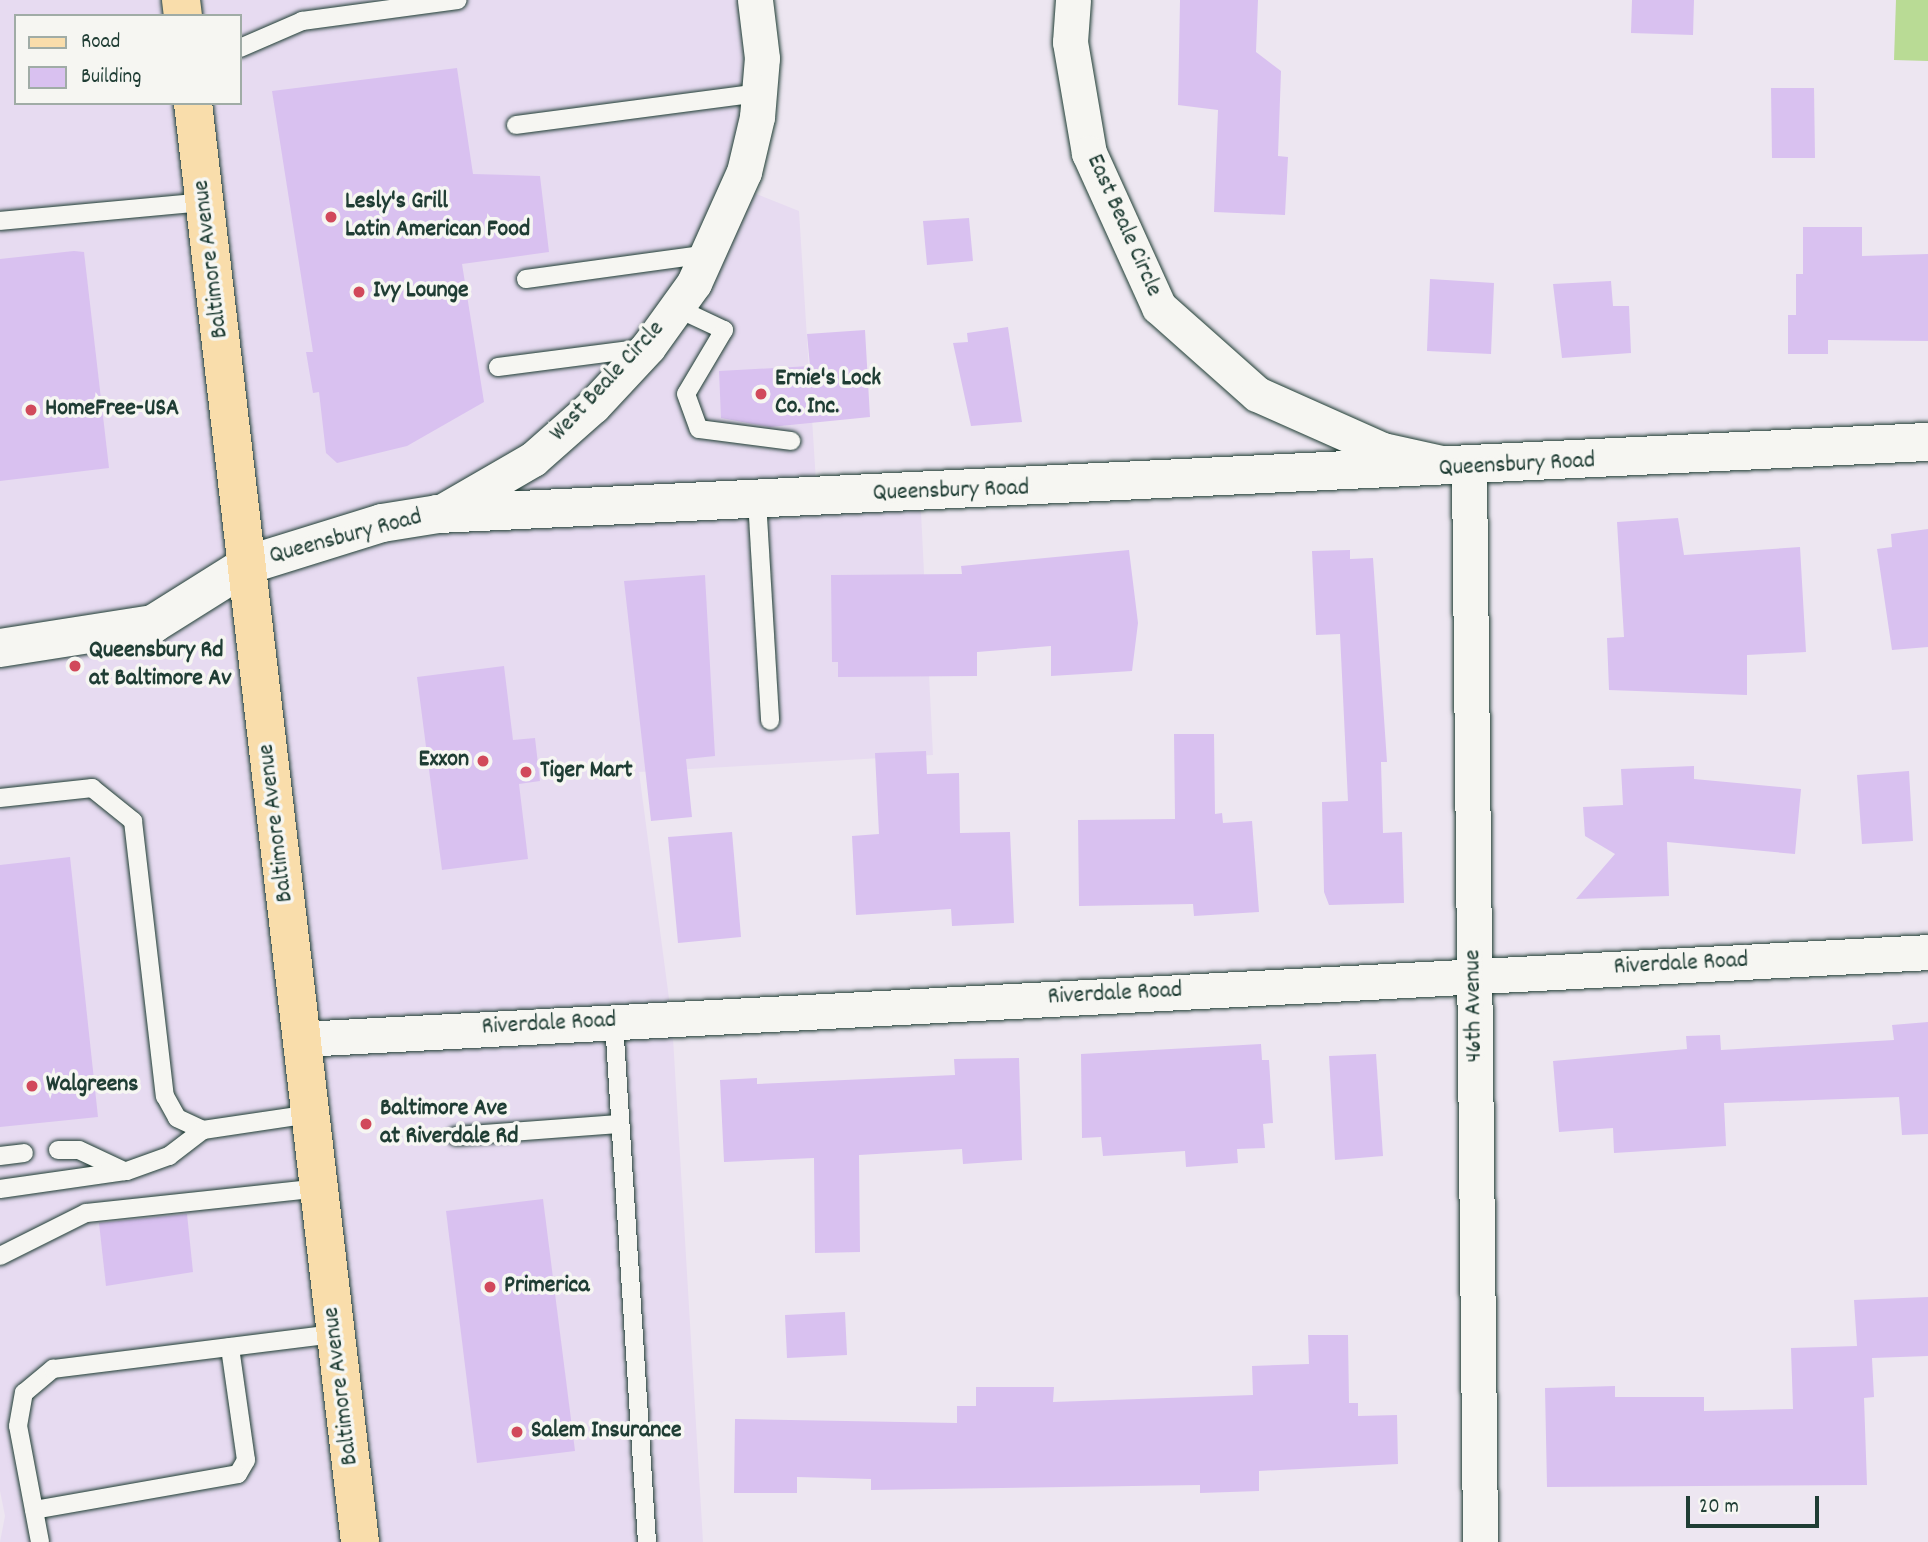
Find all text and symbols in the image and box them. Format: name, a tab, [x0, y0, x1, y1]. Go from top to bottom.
legend	[14, 14, 242, 105]
text: Road	[81, 28, 120, 58]
text: Building	[81, 63, 141, 93]
street label: East Beale Circle	[1079, 150, 1167, 302]
street label: Baltimore Avenue	[188, 178, 236, 340]
place label: Lesly's Grill Latin American Food	[345, 189, 530, 245]
marker: Lesly's Grill Latin American Food	[323, 209, 339, 225]
place label: Ivy Lounge	[373, 278, 469, 306]
marker: Ivy Lounge	[351, 284, 367, 300]
street label: West Beale Circle	[545, 316, 671, 448]
place label: Ernie's Lock Co. Inc.	[775, 366, 881, 422]
marker: Ernie's Lock Co. Inc.	[753, 386, 769, 402]
place label: HomeFree-USA	[45, 396, 179, 424]
marker: HomeFree-USA	[23, 402, 39, 418]
street label: Queensbury Road	[1438, 448, 1596, 484]
street label: Queensbury Road	[872, 475, 1030, 509]
street label: Queensbury Road	[267, 504, 425, 572]
place label: Queensbury Rd at Baltimore Av	[89, 638, 231, 694]
marker: Queensbury Rd at Baltimore Av	[67, 658, 83, 674]
street label: Baltimore Avenue	[253, 742, 301, 904]
place label: Exxon	[419, 747, 469, 775]
marker: Exxon	[475, 753, 491, 769]
place label: Tiger Mart	[540, 758, 633, 786]
marker: Tiger Mart	[518, 764, 534, 780]
street label: Riverdale Road	[1613, 947, 1749, 983]
street label: 46th Avenue	[1460, 949, 1490, 1063]
street label: Riverdale Road	[1047, 977, 1183, 1013]
street label: Riverdale Road	[481, 1007, 617, 1043]
place label: Walgreens	[46, 1072, 138, 1100]
marker: Walgreens	[24, 1078, 40, 1094]
place label: Baltimore Ave at Riverdale Rd	[380, 1096, 518, 1152]
marker: Baltimore Ave at Riverdale Rd	[358, 1116, 374, 1132]
place label: Primerica	[504, 1273, 589, 1301]
marker: Primerica	[482, 1279, 498, 1295]
street label: Baltimore Avenue	[318, 1305, 366, 1467]
place label: Salem Insurance	[531, 1418, 682, 1446]
marker: Salem Insurance	[509, 1424, 525, 1440]
scale bar	[1690, 1482, 1823, 1526]
text: 20 m	[1699, 1493, 1739, 1523]

